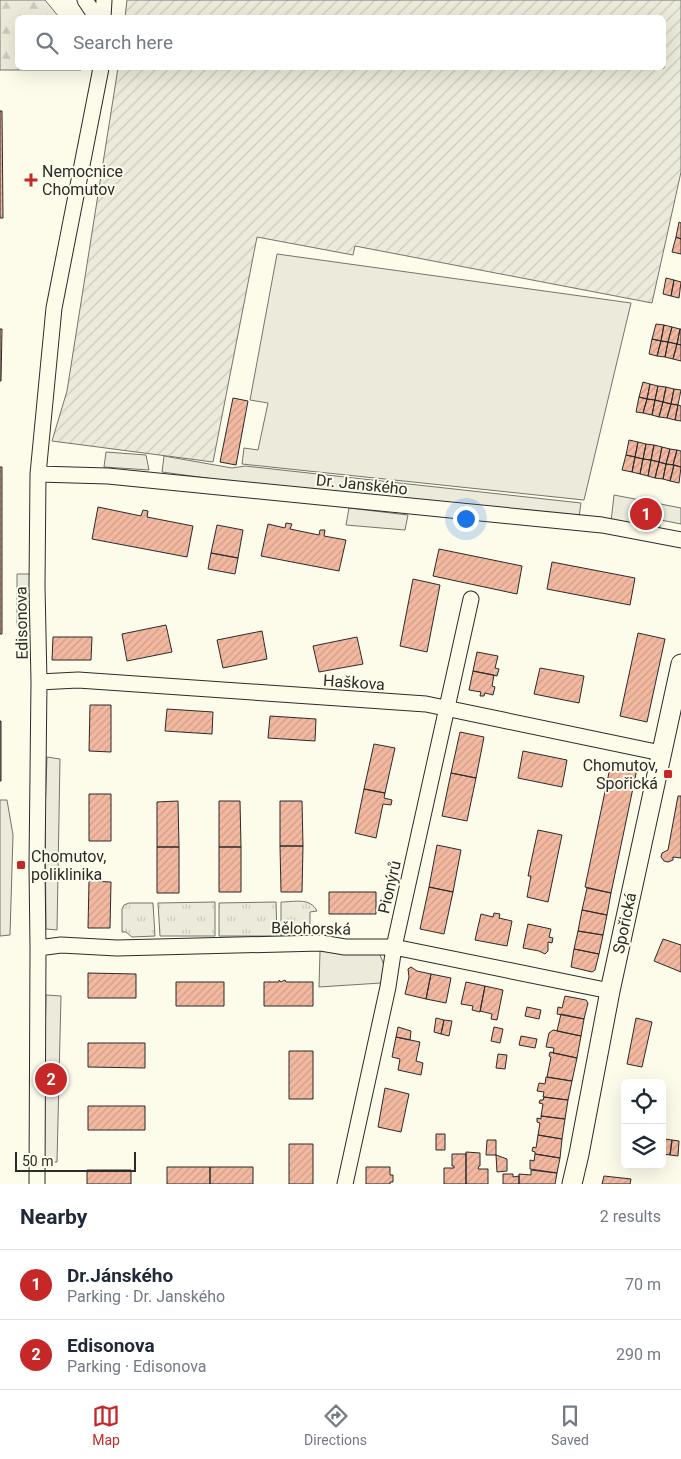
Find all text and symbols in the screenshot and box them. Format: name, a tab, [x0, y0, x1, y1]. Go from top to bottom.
search box	[15, 15, 666, 70]
icon: search	[33, 29, 61, 57]
text: Search here	[73, 31, 173, 54]
place label: Nemocnice Chomutov	[42, 162, 123, 199]
marker: Nemocnice Chomutov	[24, 173, 38, 187]
street label: Dr. Janského	[315, 470, 409, 499]
pin: 1	[630, 495, 662, 533]
your location	[453, 506, 479, 532]
street label: Edisonova	[11, 586, 32, 660]
street label: Haškova	[322, 671, 385, 694]
place label: Chomutov, Spořická	[583, 756, 658, 793]
marker: Chomutov, Spořická	[662, 768, 674, 780]
place label: Chomutov, poliklinika	[31, 847, 106, 884]
marker: Chomutov, poliklinika	[15, 859, 27, 871]
street label: Pionýrů	[374, 859, 405, 915]
street label: Spořická	[609, 891, 640, 955]
street label: Bělohorská	[271, 918, 351, 939]
pin: 2	[35, 1060, 67, 1098]
map controls	[621, 1079, 666, 1169]
button: locate	[621, 1079, 666, 1124]
button: layers	[621, 1124, 666, 1169]
scale bar	[15, 1149, 136, 1172]
text: 50 m	[22, 1153, 54, 1169]
text: Nearby	[20, 1205, 87, 1229]
text: 2 results	[600, 1207, 661, 1226]
text: Dr.Jánského	[67, 1264, 173, 1287]
text: 1	[31, 1275, 41, 1294]
text: 70 m	[625, 1275, 661, 1294]
text: Parking · Dr. Janského	[67, 1287, 225, 1306]
text: Edisonova	[67, 1334, 155, 1357]
text: 2	[31, 1345, 41, 1364]
text: 290 m	[616, 1345, 661, 1364]
text: Parking · Edisonova	[67, 1357, 207, 1376]
tab: Map	[92, 1402, 120, 1448]
tab: Directions	[304, 1402, 367, 1448]
tab: Saved	[551, 1402, 589, 1448]

